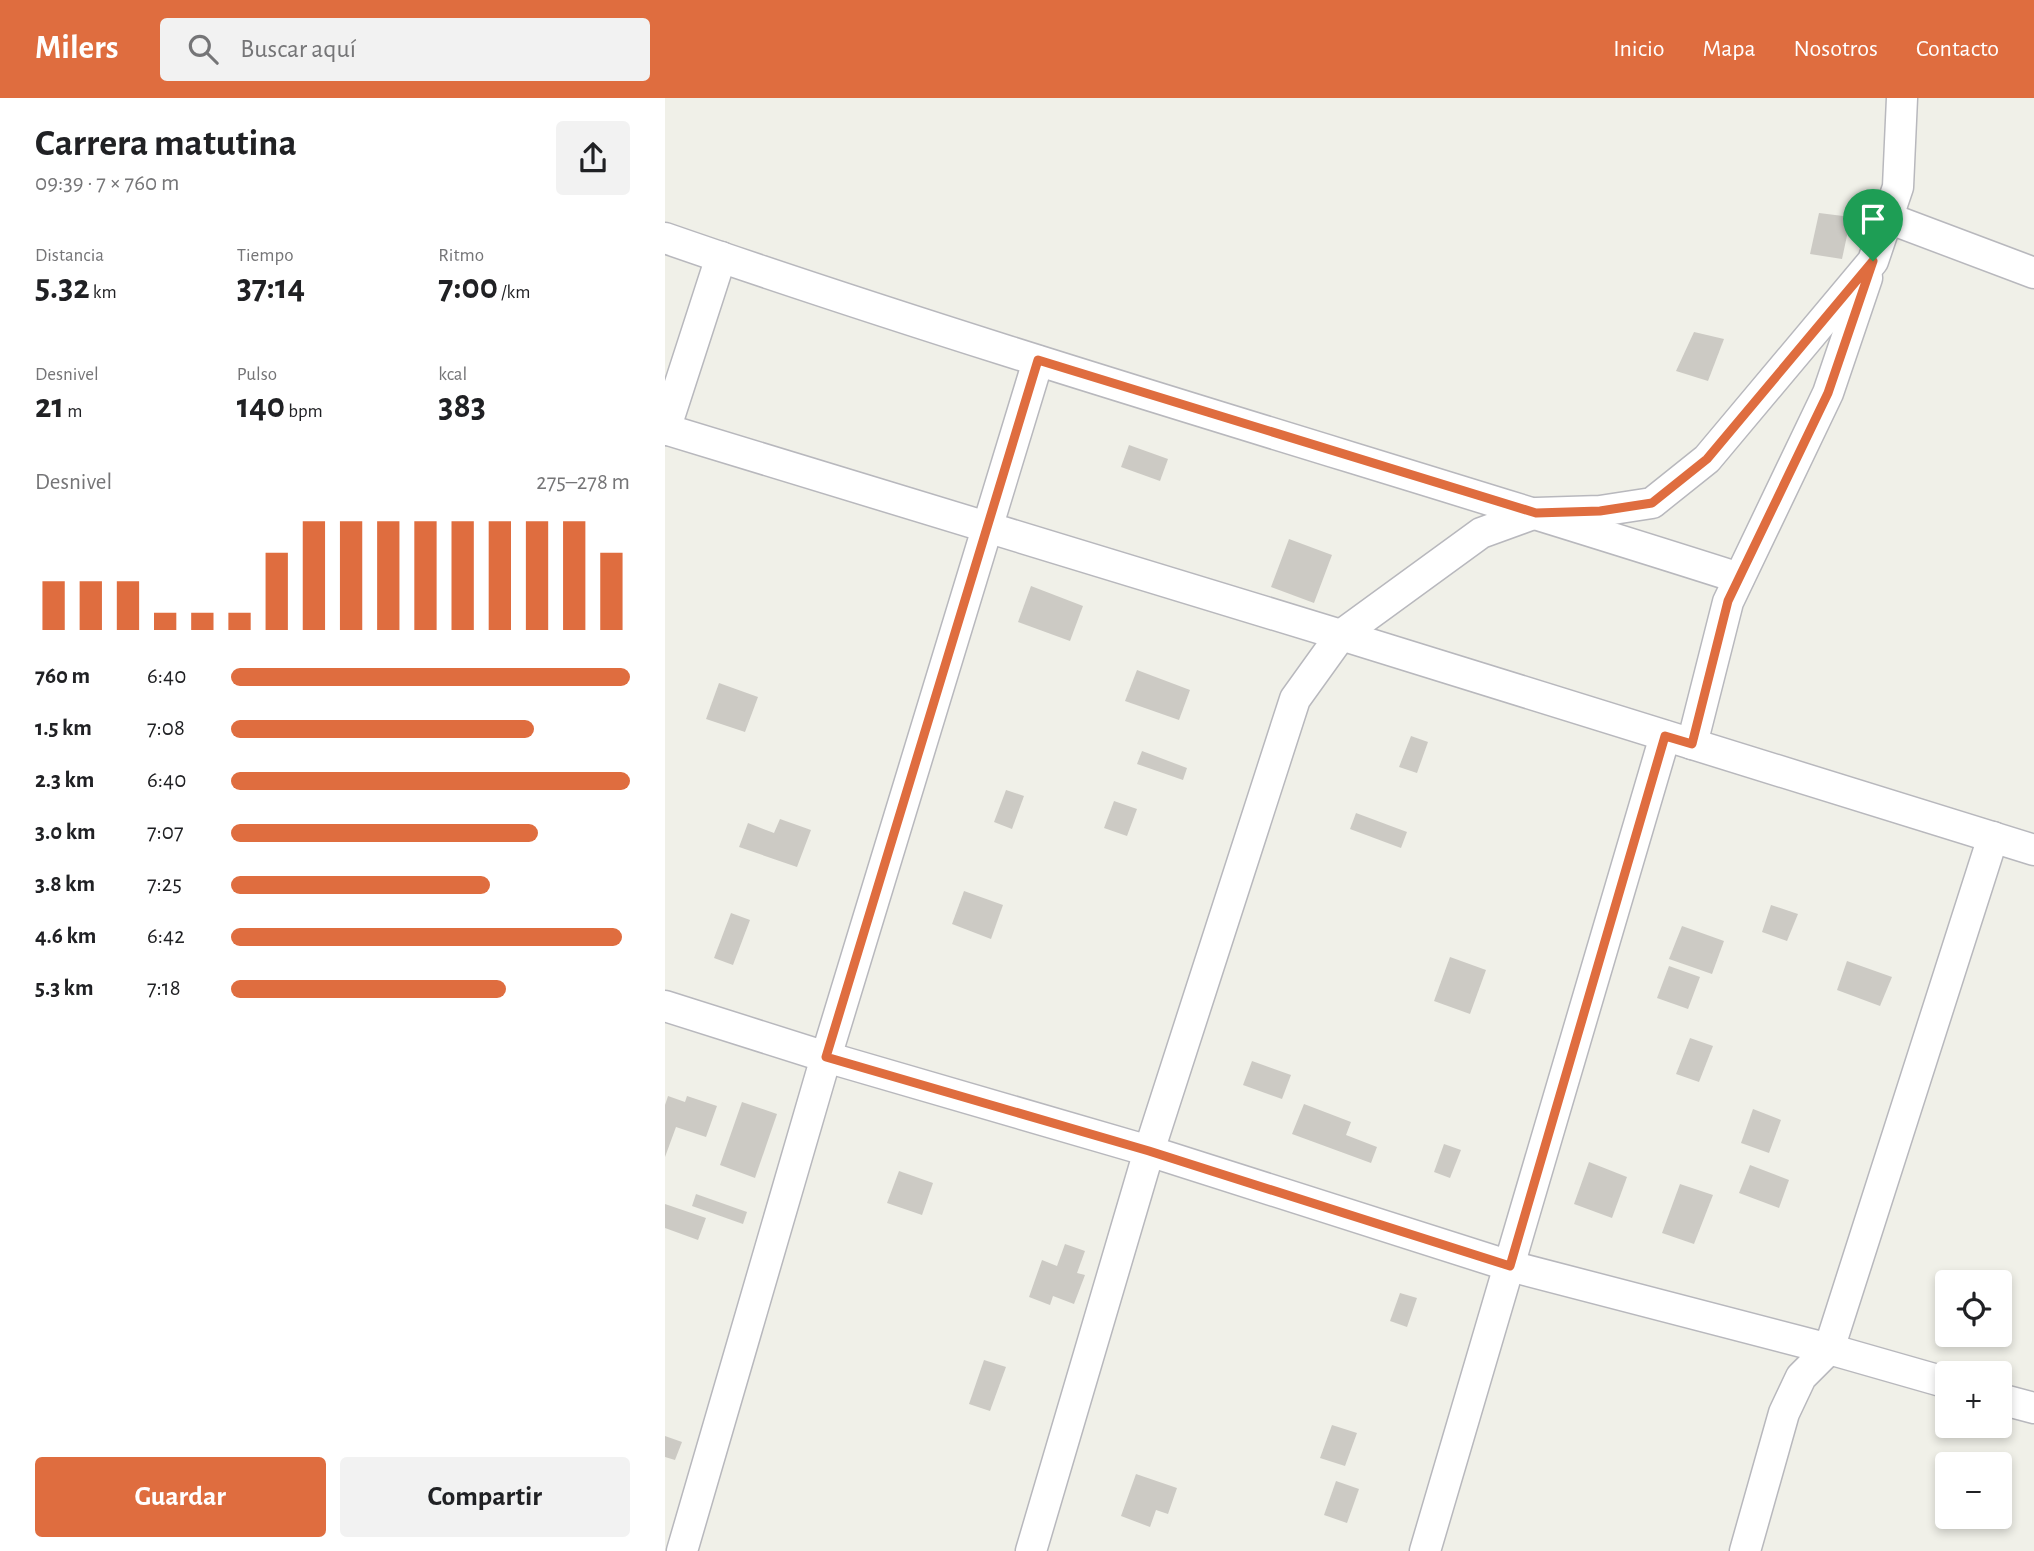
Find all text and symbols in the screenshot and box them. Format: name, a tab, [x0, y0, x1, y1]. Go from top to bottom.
search box	[160, 18, 650, 81]
icon: search	[184, 30, 222, 68]
text: Milers	[35, 32, 118, 65]
text: Buscar aquí	[240, 36, 356, 62]
text: Inicio	[1613, 37, 1664, 61]
text: Mapa	[1702, 37, 1756, 61]
text: Nosotros	[1794, 37, 1878, 61]
text: Contacto	[1916, 37, 1999, 61]
button: share	[556, 121, 630, 195]
text: Carrera matutina	[35, 125, 297, 163]
text: 09:39 · 7 × 760 m	[35, 172, 179, 195]
pin	[1843, 189, 1903, 261]
icon: arrive	[1854, 200, 1892, 238]
text: Distancia	[35, 246, 104, 265]
text: Tiempo	[237, 246, 294, 265]
text: Ritmo	[438, 246, 484, 265]
text: 5.32	[35, 270, 90, 305]
text: 37:14	[237, 270, 305, 305]
text: 7:00	[438, 270, 498, 305]
text: km	[90, 283, 117, 302]
text: /km	[498, 283, 530, 302]
text: Desnivel	[35, 365, 99, 384]
text: Pulso	[237, 365, 277, 384]
text: kcal	[438, 365, 467, 384]
text: 21	[35, 389, 64, 424]
text: 140	[237, 389, 285, 424]
text: 383	[438, 389, 486, 424]
text: m	[64, 402, 82, 421]
text: bpm	[285, 402, 323, 421]
text: Desnivel	[35, 471, 112, 494]
text: 275–278 m	[536, 471, 630, 494]
text: 760 m	[35, 665, 90, 688]
text: 6:40	[147, 665, 186, 688]
text: 1.5 km	[35, 717, 92, 740]
text: 7:08	[147, 717, 185, 740]
text: 2.3 km	[35, 769, 94, 792]
text: 6:40	[147, 769, 186, 792]
text: 3.0 km	[35, 821, 96, 844]
text: 7:07	[147, 821, 184, 844]
text: 3.8 km	[35, 873, 95, 896]
text: 7:25	[147, 873, 182, 896]
text: 4.6 km	[35, 925, 96, 948]
text: 6:42	[147, 925, 185, 948]
text: 5.3 km	[35, 977, 94, 1000]
text: 7:18	[147, 977, 181, 1000]
map controls	[1935, 1270, 2012, 1529]
button: locate	[1935, 1270, 2012, 1347]
button: +	[1935, 1361, 2012, 1438]
button: −	[1935, 1452, 2012, 1529]
button: Guardar	[35, 1457, 326, 1537]
button: Compartir	[340, 1457, 630, 1537]

